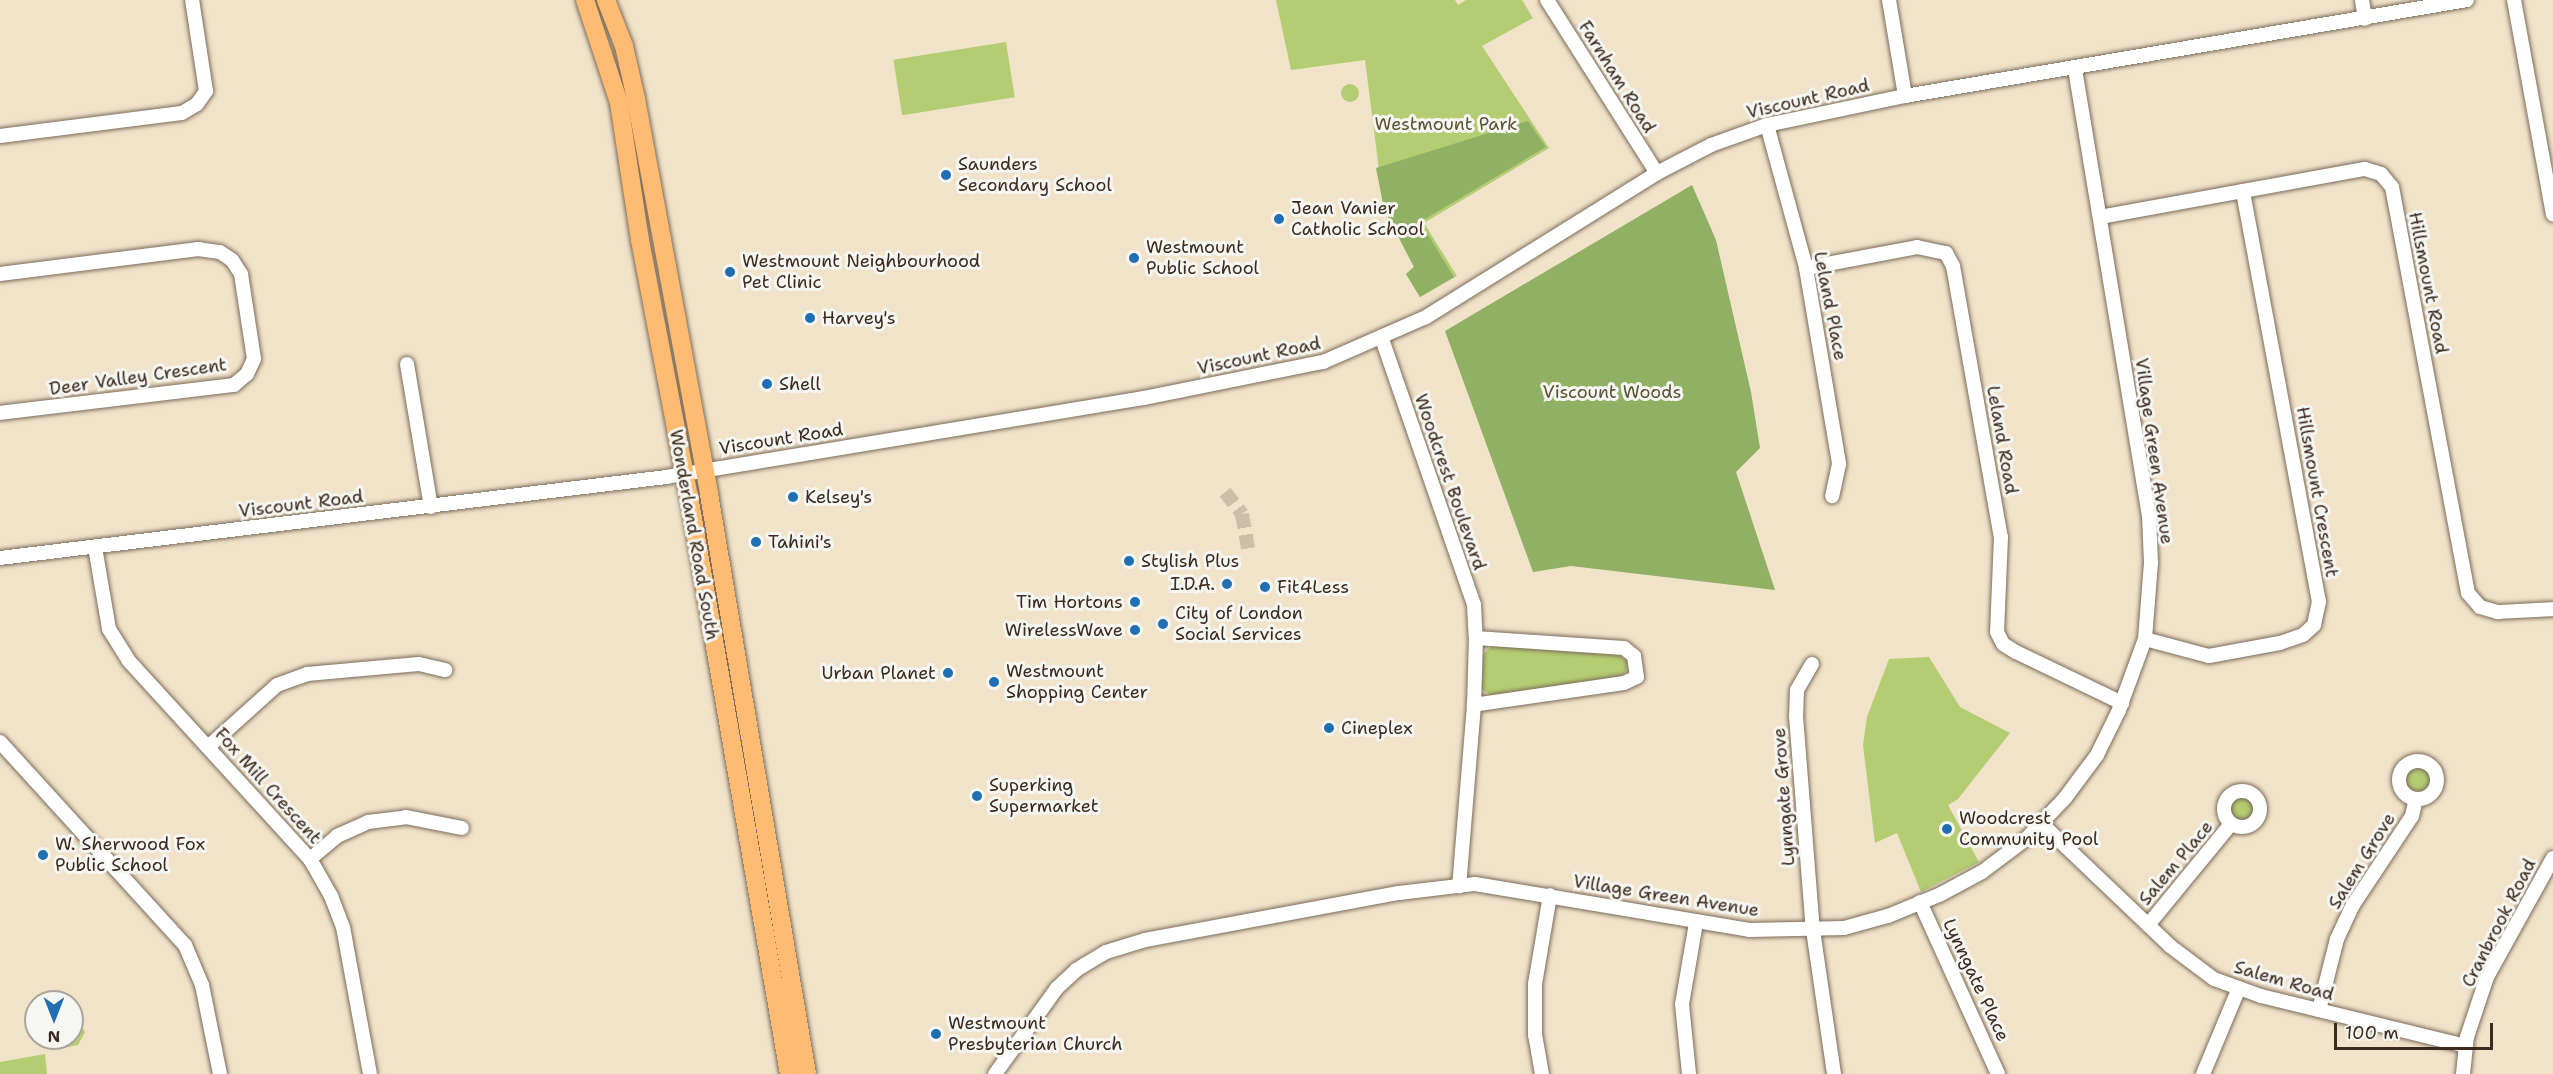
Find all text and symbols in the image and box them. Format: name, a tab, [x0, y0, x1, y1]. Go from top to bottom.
street label: Farnham Road	[1574, 17, 1660, 137]
street label: Viscount Road	[1744, 74, 1872, 124]
park label: Westmount Park	[1375, 113, 1517, 135]
place label: Saunders Secondary School	[958, 154, 1112, 196]
marker: Saunders Secondary School	[939, 168, 953, 182]
place label: Jean Vanier Catholic School	[1291, 198, 1424, 240]
street label: Hillsmount Road	[2404, 210, 2452, 356]
marker: Jean Vanier Catholic School	[1272, 212, 1286, 226]
place label: Westmount Public School	[1146, 237, 1259, 280]
street label: Leland Place	[1809, 250, 1851, 362]
place label: Westmount Neighbourhood Pet Clinic	[742, 251, 980, 294]
marker: Westmount Public School	[1127, 251, 1141, 265]
marker: Westmount Neighbourhood Pet Clinic	[723, 265, 737, 279]
place label: Harvey's	[822, 307, 896, 329]
marker: Harvey's	[803, 311, 817, 325]
street label: Viscount Road	[1195, 332, 1323, 380]
street label: Deer Valley Crescent	[48, 354, 228, 400]
street label: Village Green Avenue	[2130, 356, 2178, 546]
place label: Shell	[779, 373, 821, 395]
marker: Shell	[760, 377, 774, 391]
park label: Viscount Woods	[1543, 381, 1681, 403]
street label: Leland Road	[1982, 384, 2022, 496]
street label: Woodcrest Boulevard	[1410, 391, 1490, 573]
street label: Hillsmount Crescent	[2291, 405, 2343, 579]
street label: Viscount Road	[717, 419, 845, 459]
street label: Wonderland Road South	[665, 428, 723, 642]
street label: Viscount Road	[237, 486, 365, 522]
place label: Kelsey's	[805, 486, 872, 508]
marker: Kelsey's	[786, 490, 800, 504]
place label: Tahini's	[768, 531, 832, 553]
marker: Tahini's	[749, 535, 763, 549]
place label: Stylish Plus	[1141, 550, 1239, 572]
marker: Stylish Plus	[1122, 554, 1136, 568]
place label: I.D.A.	[1170, 573, 1215, 595]
place label: Fit4Less	[1277, 576, 1349, 598]
marker: I.D.A.	[1220, 577, 1234, 591]
marker: Fit4Less	[1258, 580, 1272, 594]
place label: Tim Hortons	[1016, 591, 1123, 613]
marker: Tim Hortons	[1128, 595, 1142, 609]
place label: City of London Social Services	[1175, 603, 1303, 646]
marker: City of London Social Services	[1156, 617, 1170, 631]
place label: WirelessWave	[1005, 619, 1123, 641]
marker: WirelessWave	[1128, 623, 1142, 637]
place label: Westmount Shopping Center	[1006, 661, 1148, 704]
place label: Urban Planet	[821, 662, 936, 684]
marker: Urban Planet	[941, 666, 955, 680]
marker: Westmount Shopping Center	[987, 675, 1001, 689]
place label: Cineplex	[1341, 717, 1413, 739]
marker: Cineplex	[1322, 721, 1336, 735]
street label: Fox Mill Crescent	[210, 723, 326, 849]
street label: Lynngate Grove	[1768, 727, 1800, 867]
place label: Superking Supermarket	[989, 775, 1099, 818]
marker: Superking Supermarket	[970, 789, 984, 803]
place label: Woodcrest Community Pool	[1959, 808, 2099, 850]
street label: Salem Grove	[2324, 809, 2400, 913]
street label: Salem Place	[2134, 816, 2218, 910]
marker: Woodcrest Community Pool	[1940, 822, 1954, 836]
place label: W. Sherwood Fox Public School	[55, 834, 205, 876]
marker: W. Sherwood Fox Public School	[36, 848, 50, 862]
street label: Cranbrook Road	[2457, 855, 2541, 991]
street label: Village Green Avenue	[1572, 871, 1760, 921]
street label: Lynngate Place	[1938, 915, 2014, 1045]
street label: Salem Road	[2232, 956, 2336, 1006]
north arrow	[24, 990, 84, 1050]
scale bar	[2337, 1011, 2496, 1049]
place label: Westmount Presbyterian Church	[948, 1013, 1123, 1056]
text: 100 m	[2345, 1021, 2399, 1045]
text: N	[48, 1026, 60, 1047]
marker: Westmount Presbyterian Church	[929, 1027, 943, 1041]

